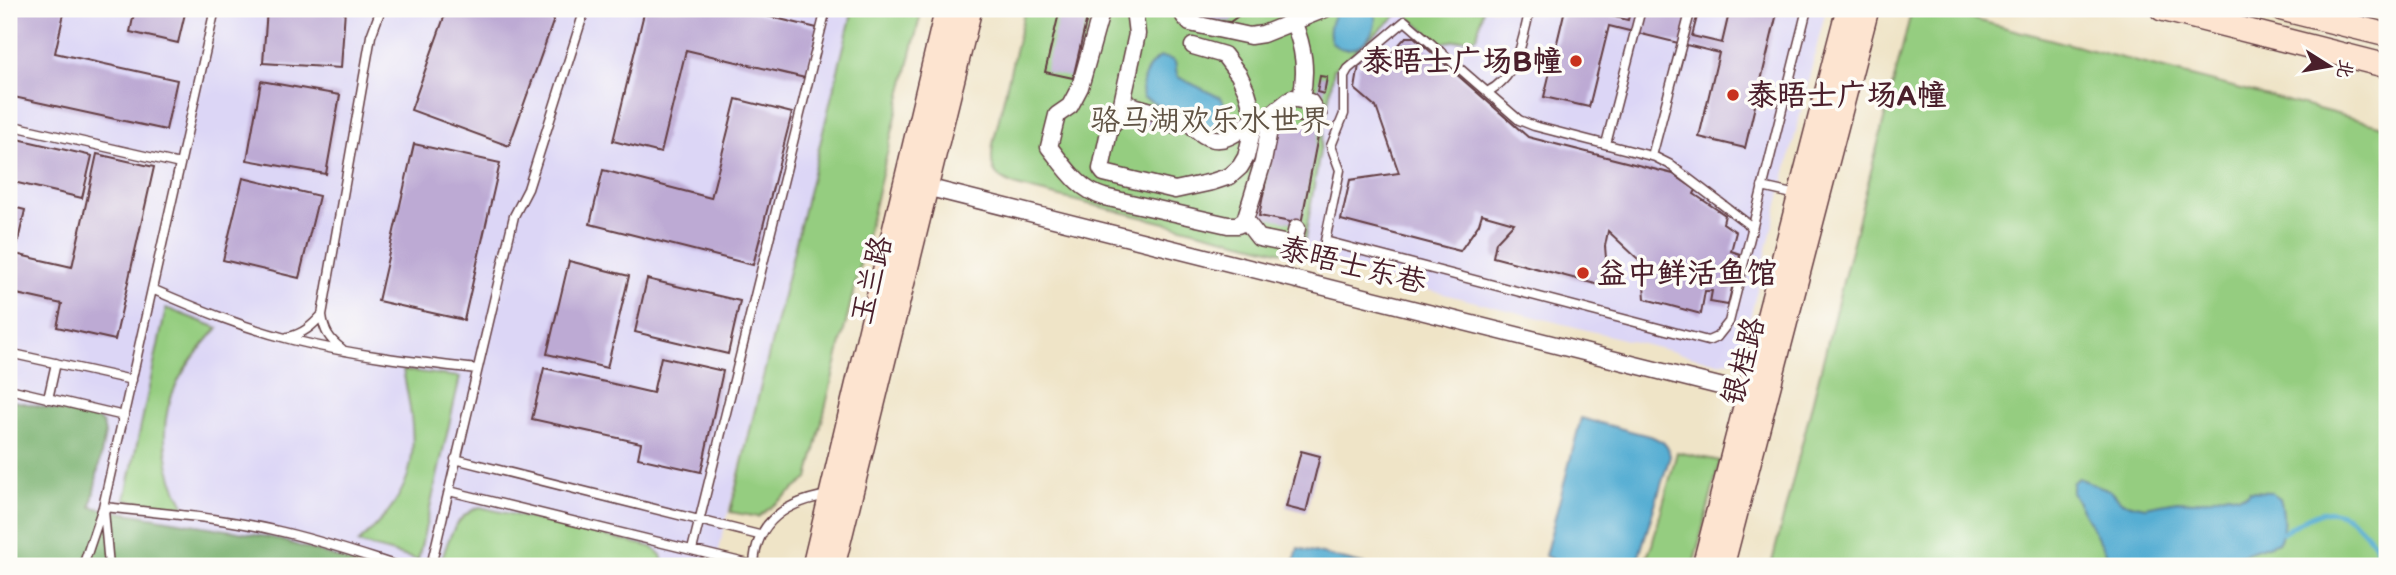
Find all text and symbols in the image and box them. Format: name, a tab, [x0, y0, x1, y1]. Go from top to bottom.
north arrow	[2294, 32, 2364, 102]
place label: 泰晤士广场B幢	[1363, 42, 1562, 79]
marker: 泰晤士广场B幢	[1568, 53, 1584, 69]
text: 北	[2332, 58, 2358, 81]
place label: 泰晤士广场A幢	[1747, 76, 1946, 113]
marker: 泰晤士广场A幢	[1725, 87, 1741, 103]
park label: 骆马湖欢乐水世界	[1090, 101, 1330, 138]
street label: 泰晤士东巷	[1276, 228, 1430, 301]
street label: 玉兰路	[842, 232, 899, 328]
place label: 益中鲜活鱼馆	[1597, 254, 1777, 291]
marker: 益中鲜活鱼馆	[1575, 265, 1591, 281]
street label: 银桂路	[1713, 313, 1772, 409]

